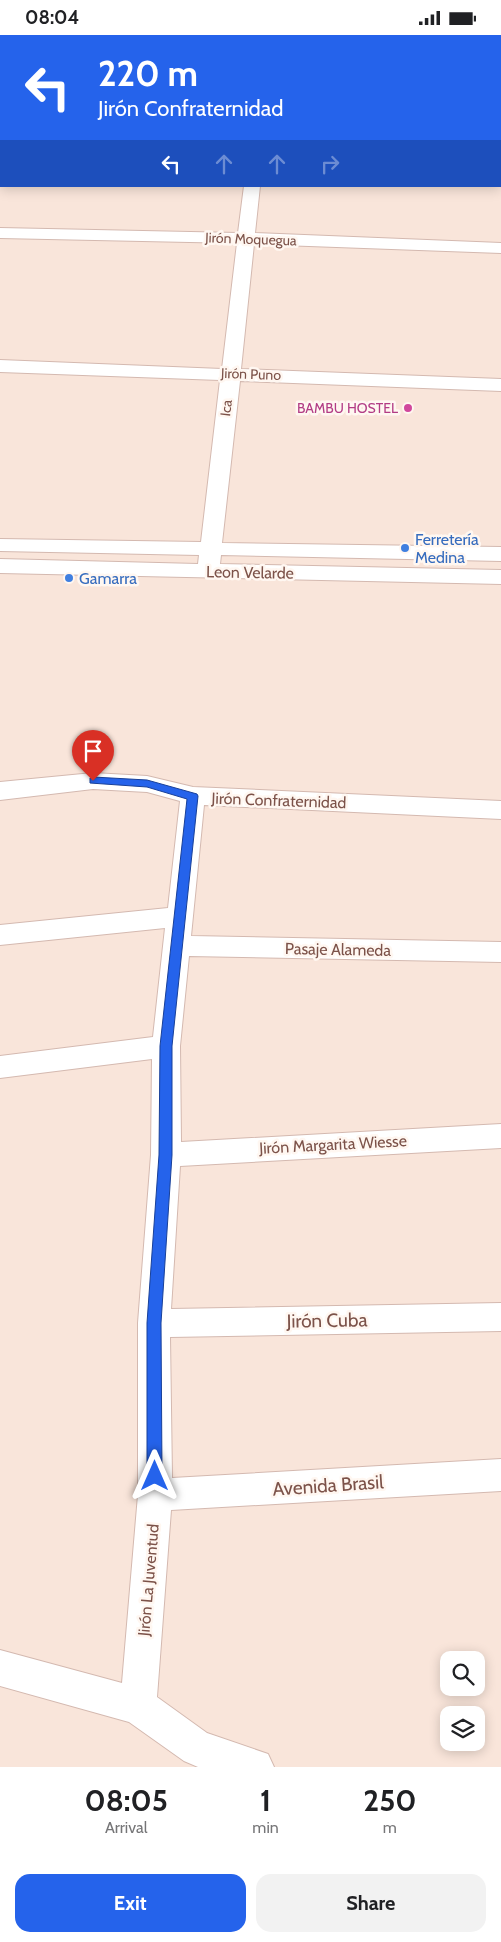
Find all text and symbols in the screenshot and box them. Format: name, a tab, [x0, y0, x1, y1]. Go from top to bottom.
text: 08:04	[25, 6, 79, 29]
text: 220 m	[98, 52, 198, 95]
icon: left	[15, 55, 80, 120]
text: Jirón Confraternidad	[98, 95, 284, 122]
icon: left	[157, 150, 185, 178]
icon: ahead	[210, 150, 238, 178]
icon: ahead	[263, 150, 291, 178]
icon: right	[316, 150, 344, 178]
street label: Jirón Moquegua	[204, 228, 297, 250]
street label: Jirón Puno	[220, 364, 282, 384]
street label: Ica	[216, 399, 236, 417]
place label: BAMBU HOSTEL	[297, 399, 398, 417]
marker: BAMBU HOSTEL	[402, 402, 414, 414]
place label: Ferretería Medina	[415, 530, 479, 567]
marker: Ferretería Medina	[399, 542, 411, 554]
street label: Leon Velarde	[206, 562, 294, 583]
place label: Gamarra	[79, 569, 137, 588]
marker: Gamarra	[63, 572, 75, 584]
pin	[72, 730, 114, 781]
icon: arrive	[79, 737, 107, 765]
street label: Jirón Confraternidad	[210, 789, 347, 812]
street label: Pasaje Alameda	[285, 939, 392, 960]
street label: Jirón Margarita Wiesse	[258, 1131, 407, 1158]
street label: Jirón Cuba	[285, 1308, 368, 1333]
position arrow	[128, 1449, 180, 1501]
street label: Avenida Brasil	[272, 1470, 385, 1501]
street label: Jirón La Juventud	[134, 1523, 163, 1638]
map controls	[440, 1651, 485, 1751]
button: search	[440, 1651, 485, 1696]
button: layers	[440, 1706, 485, 1751]
text: 08:05	[85, 1782, 168, 1819]
text: 1	[260, 1782, 271, 1819]
text: 250	[363, 1782, 416, 1819]
text: Arrival	[105, 1818, 147, 1837]
text: min	[252, 1818, 279, 1837]
text: m	[383, 1818, 397, 1837]
button: Exit	[15, 1874, 246, 1932]
button: Share	[256, 1874, 486, 1932]

